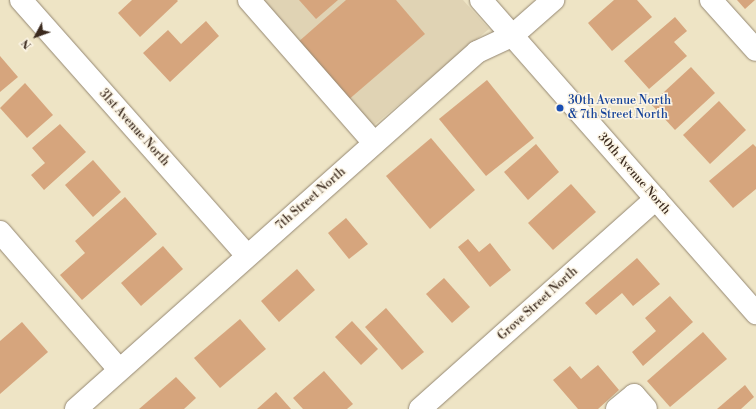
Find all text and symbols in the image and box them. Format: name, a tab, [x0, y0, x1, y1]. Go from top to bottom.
north arrow	[16, 16, 56, 56]
text: N	[19, 36, 35, 52]
street label: 31st Avenue North	[96, 87, 172, 169]
place label: 30th Avenue North & 7th Street North	[568, 94, 671, 122]
marker: 30th Avenue North & 7th Street North	[555, 103, 565, 113]
street label: 30th Avenue North	[595, 130, 673, 218]
street label: 7th Street North	[273, 165, 349, 233]
street label: Grove Street North	[495, 264, 581, 344]

